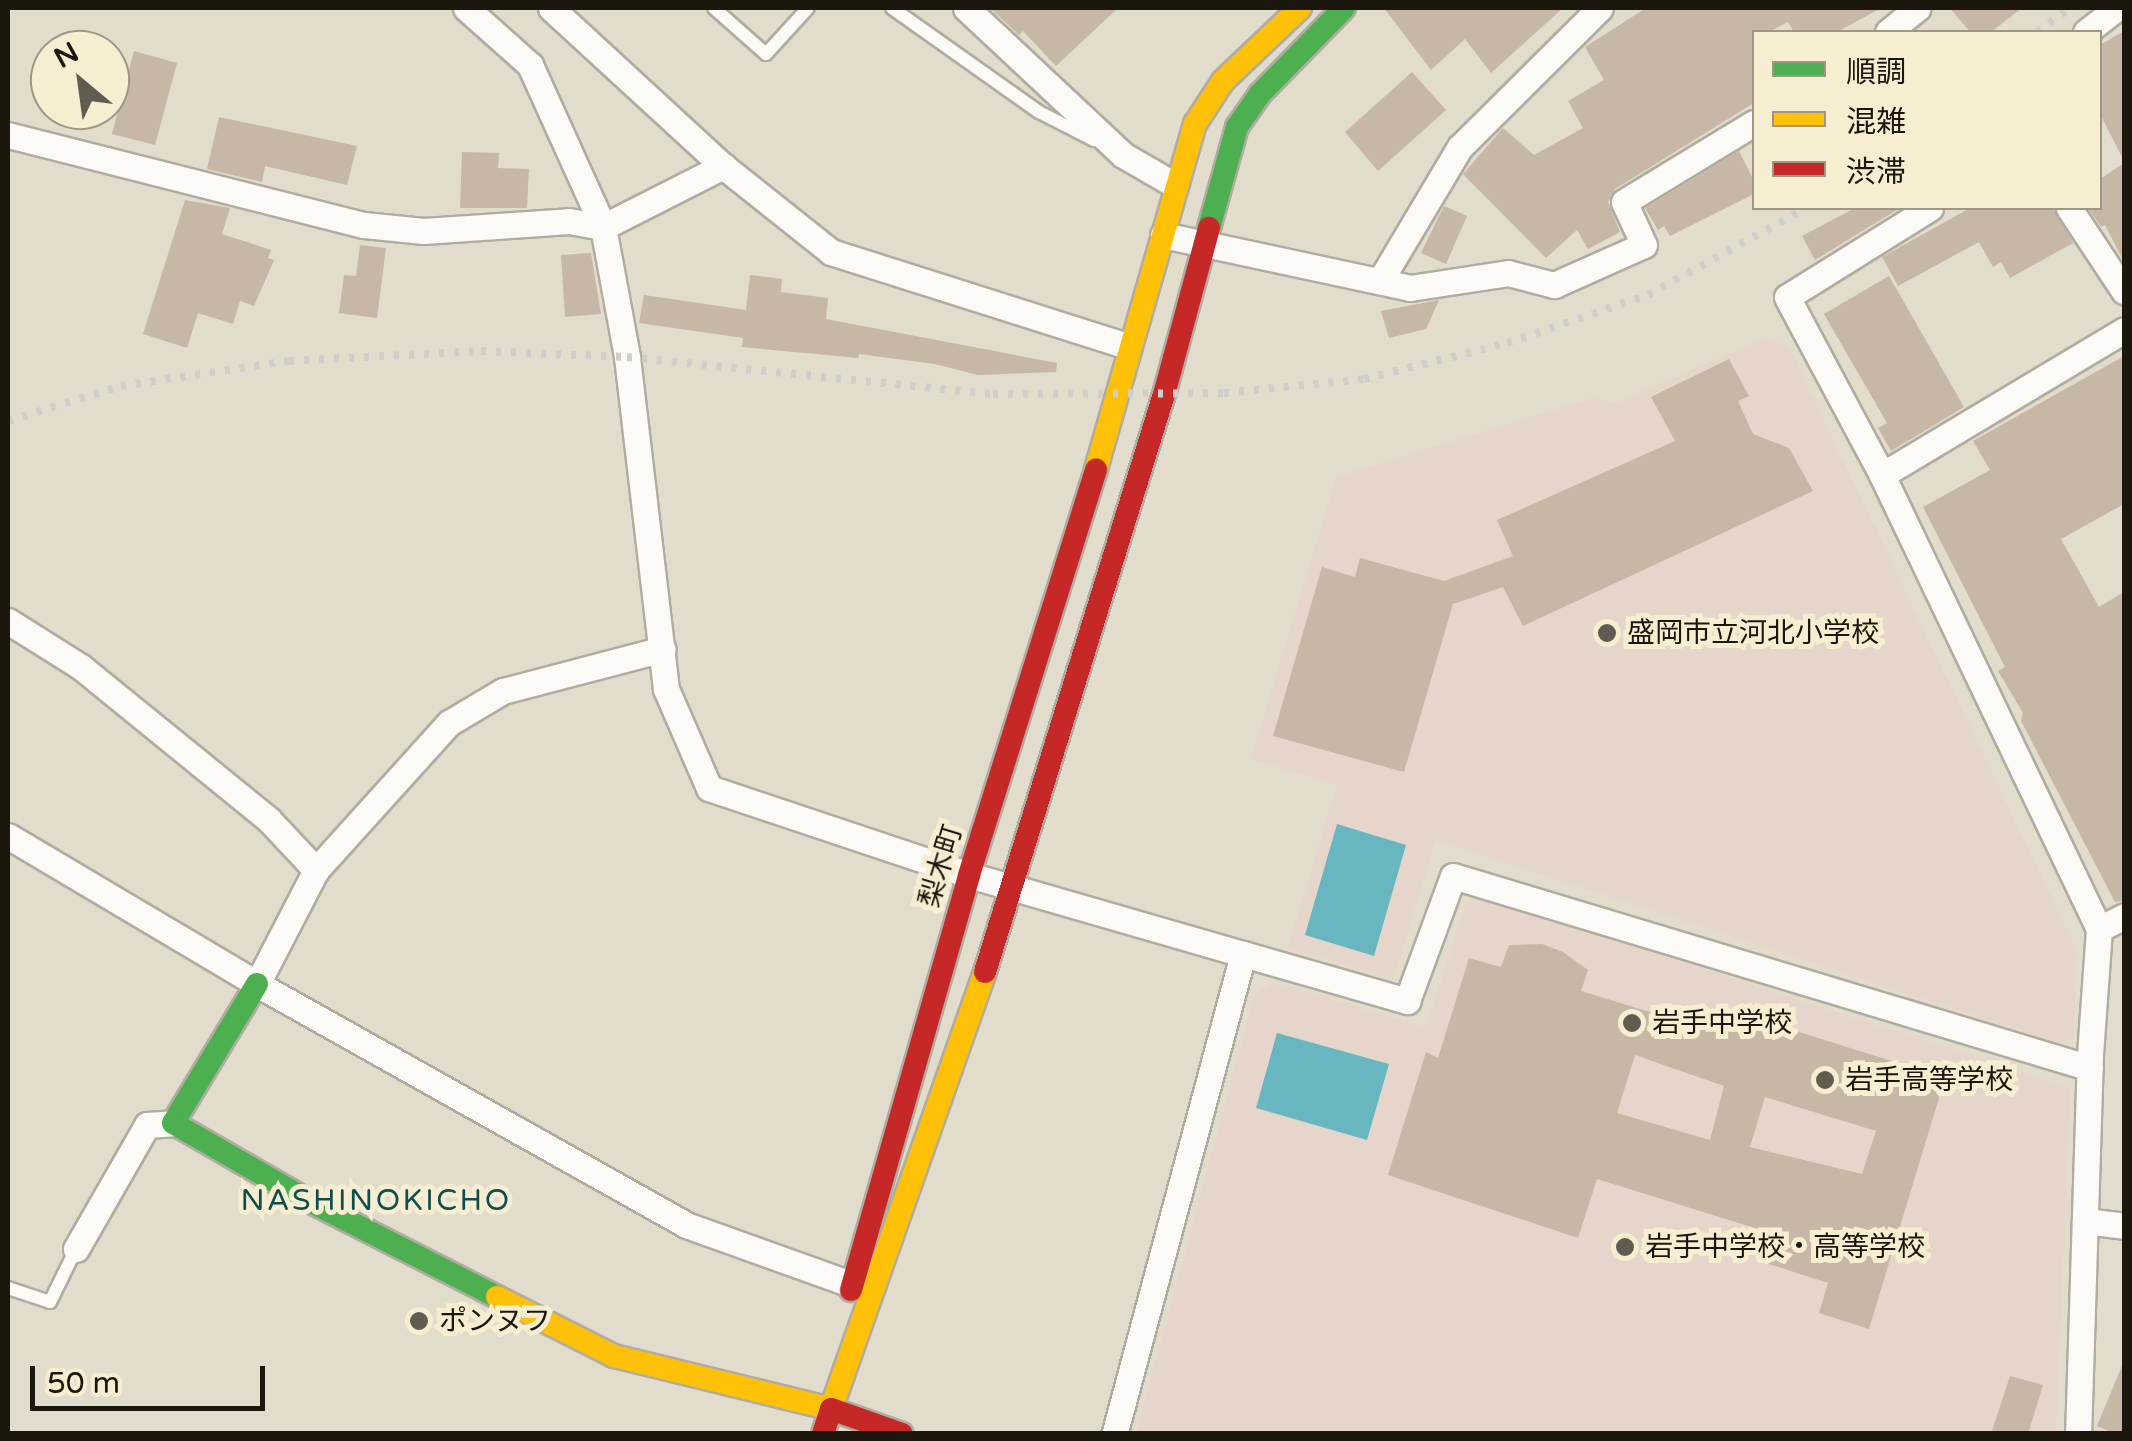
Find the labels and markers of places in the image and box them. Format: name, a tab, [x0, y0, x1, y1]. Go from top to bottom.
place label: 盛岡市立河北小学校	[1627, 616, 1879, 650]
marker: 盛岡市立河北小学校	[1596, 622, 1618, 644]
place label: 岩手中学校	[1652, 1006, 1792, 1040]
marker: 岩手中学校	[1621, 1012, 1643, 1034]
place label: 岩手高等学校	[1845, 1063, 2013, 1097]
marker: 岩手高等学校	[1814, 1069, 1836, 1091]
place label: 岩手中学校・高等学校	[1645, 1230, 1925, 1264]
marker: 岩手中学校・高等学校	[1614, 1236, 1636, 1258]
place label: ポンヌフ	[439, 1304, 551, 1338]
marker: ポンヌフ	[408, 1310, 430, 1332]

